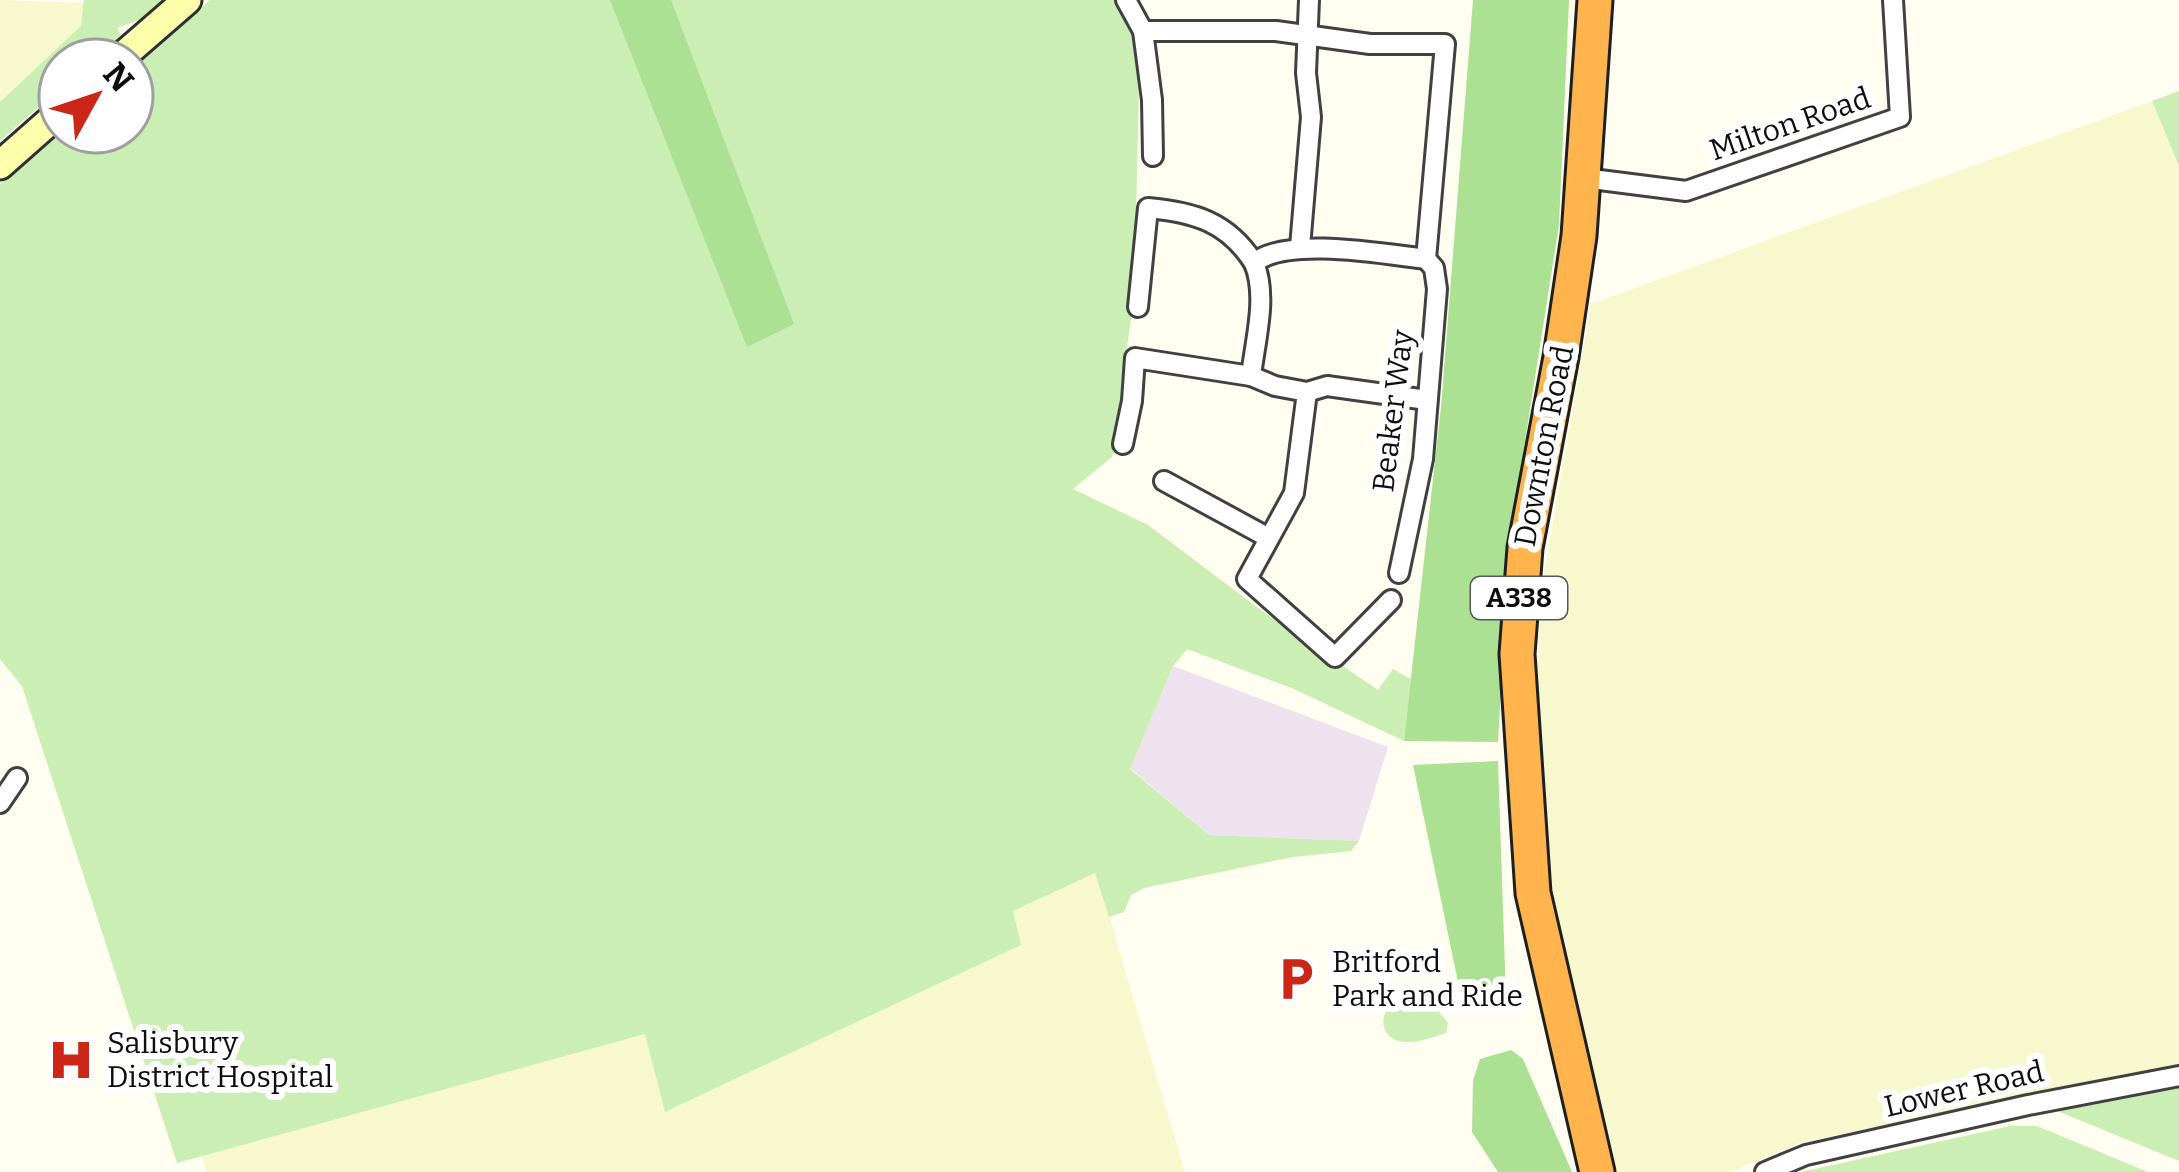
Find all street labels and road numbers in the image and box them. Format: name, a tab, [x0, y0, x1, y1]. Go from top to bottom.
street label: Milton Road	[1705, 80, 1875, 168]
street label: Beaker Way	[1365, 328, 1421, 494]
street label: Downton Road	[1507, 342, 1581, 550]
road number: A338	[1471, 577, 1567, 619]
street label: Lower Road	[1881, 1053, 2047, 1125]

